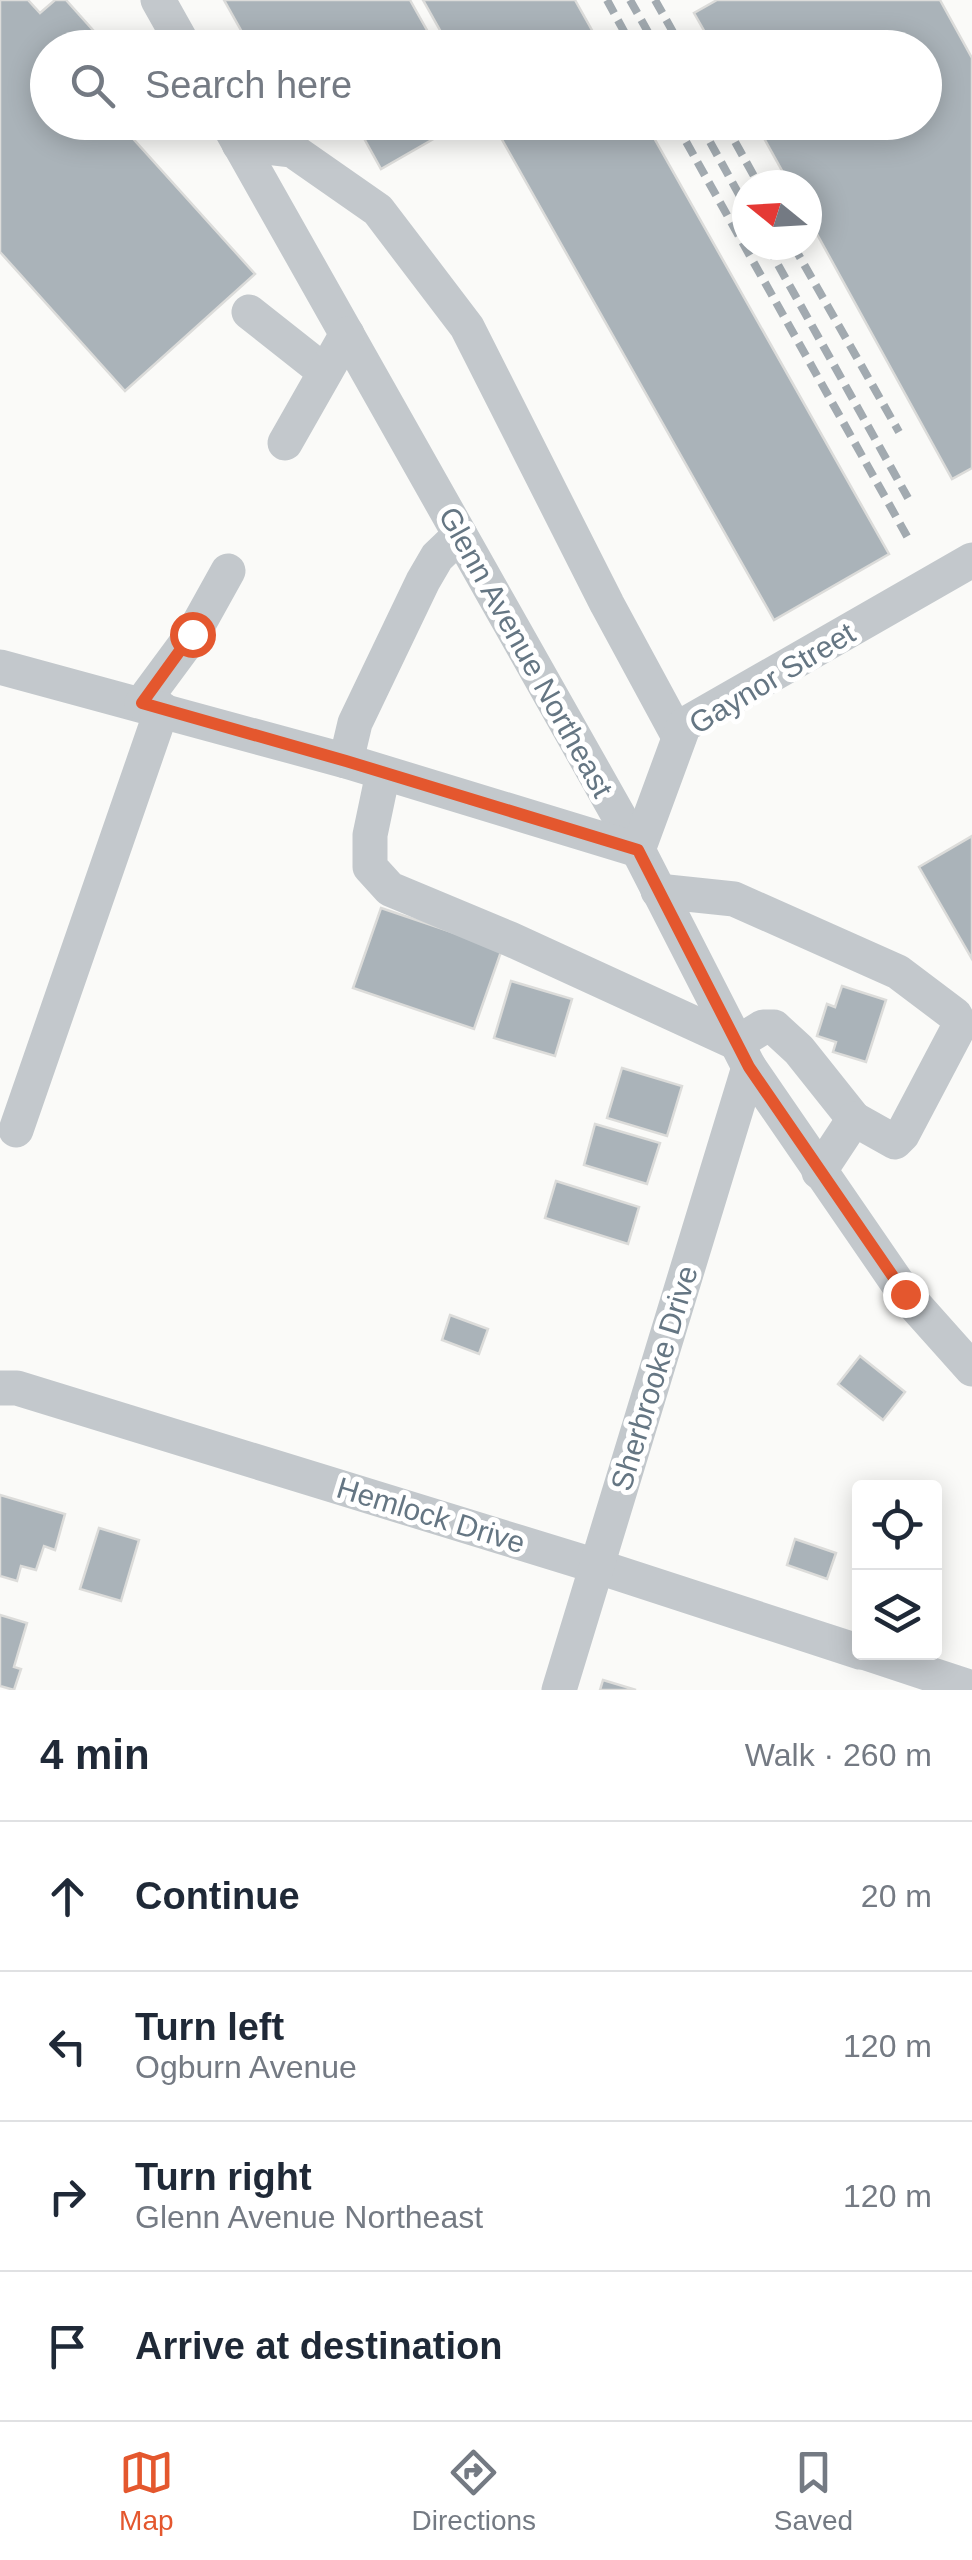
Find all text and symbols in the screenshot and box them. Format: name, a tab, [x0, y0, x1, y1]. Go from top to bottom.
search box	[30, 30, 942, 140]
icon: search	[65, 58, 120, 113]
text: Search here	[145, 64, 352, 106]
north arrow	[732, 170, 822, 260]
street label: Glenn Avenue Northeast	[432, 501, 620, 803]
route start	[170, 612, 216, 658]
street label: Gaynor Street	[683, 615, 861, 740]
street label: Sherbrooke Drive	[604, 1262, 704, 1494]
route end	[883, 1272, 929, 1318]
street label: Hemlock Drive	[333, 1471, 529, 1559]
map controls	[852, 1480, 942, 1660]
button: locate	[852, 1480, 942, 1570]
button: layers	[852, 1570, 942, 1660]
text: 4 min	[40, 1731, 150, 1778]
text: Walk · 260 m	[745, 1737, 932, 1773]
icon: ahead	[40, 1869, 95, 1924]
text: Continue	[135, 1875, 300, 1917]
text: 20 m	[861, 1878, 932, 1914]
text: Turn left	[135, 2006, 284, 2048]
icon: left	[40, 2019, 95, 2074]
text: 120 m	[843, 2028, 932, 2064]
text: Ogburn Avenue	[135, 2049, 357, 2085]
text: Turn right	[135, 2156, 312, 2198]
icon: right	[40, 2169, 95, 2224]
text: 120 m	[843, 2178, 932, 2214]
text: Glenn Avenue Northeast	[135, 2199, 483, 2235]
icon: arrive	[40, 2319, 95, 2374]
text: Arrive at destination	[135, 2325, 502, 2367]
tab: Map	[119, 2445, 174, 2537]
tab: Directions	[412, 2445, 536, 2537]
tab: Saved	[774, 2445, 853, 2537]

